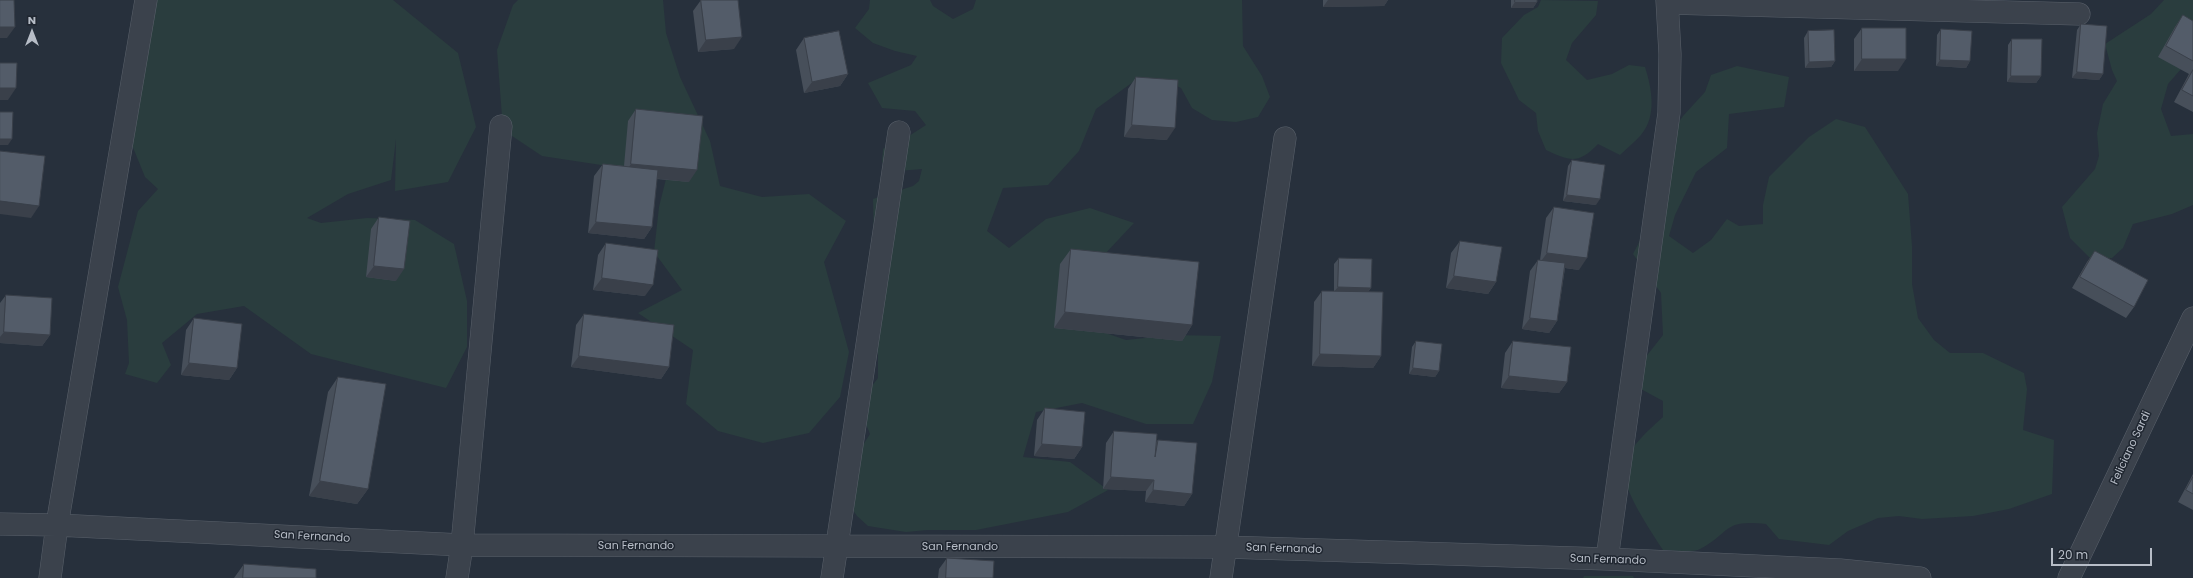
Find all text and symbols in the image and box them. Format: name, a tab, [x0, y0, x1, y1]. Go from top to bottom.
north arrow	[12, 12, 52, 52]
text: N	[28, 12, 36, 28]
street label: Feliciano Sardi	[2108, 409, 2154, 487]
street label: San Fernando	[274, 528, 350, 546]
street label: San Fernando	[598, 539, 674, 553]
street label: San Fernando	[922, 540, 998, 554]
scale bar	[2053, 540, 2154, 566]
street label: San Fernando	[1246, 541, 1322, 557]
text: 20 m	[2058, 546, 2088, 563]
street label: San Fernando	[1570, 552, 1646, 568]

